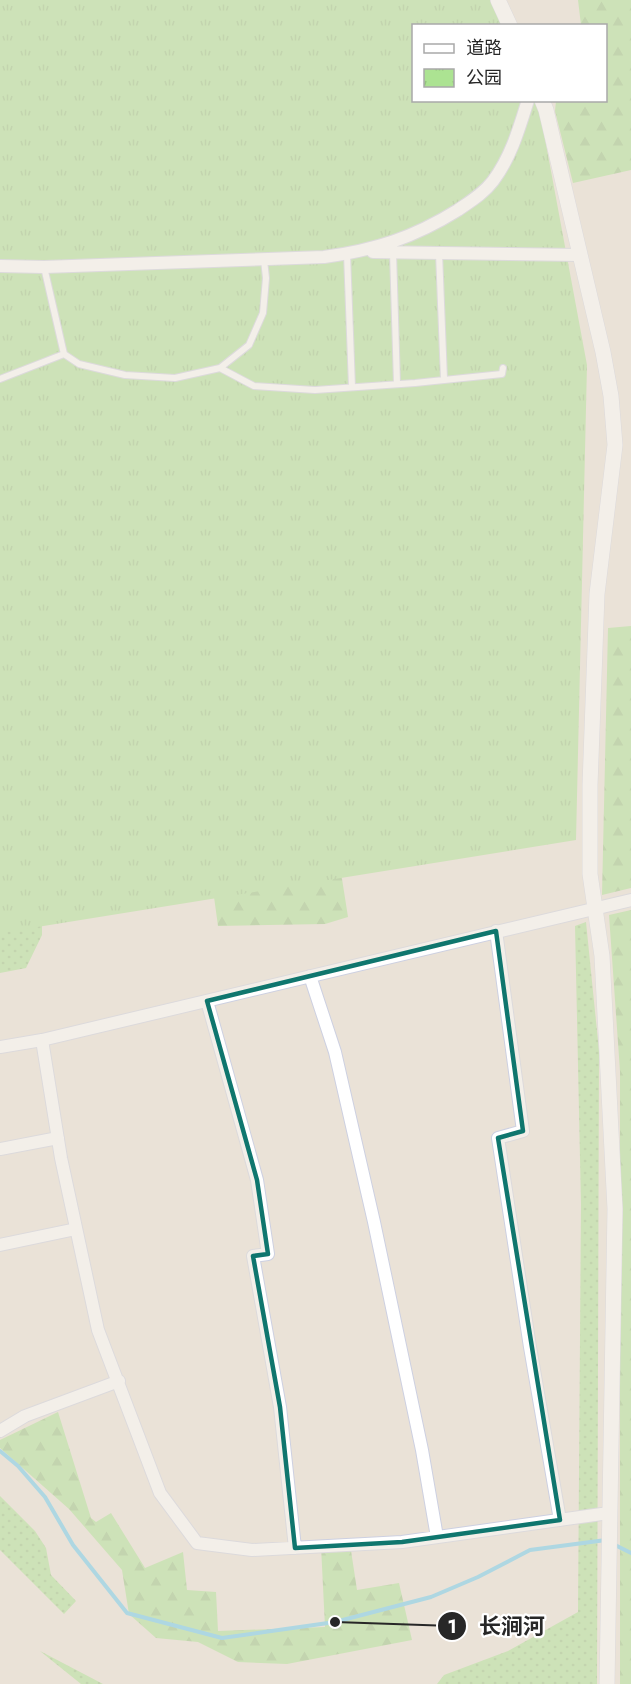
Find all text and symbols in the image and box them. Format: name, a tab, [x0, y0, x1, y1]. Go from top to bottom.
legend	[412, 24, 607, 102]
text: 道路	[466, 35, 502, 61]
text: 公园	[466, 65, 502, 91]
callout: 长涧河	[437, 1606, 557, 1646]
text: 长涧河	[479, 1610, 545, 1642]
text: 1	[447, 1614, 457, 1640]

